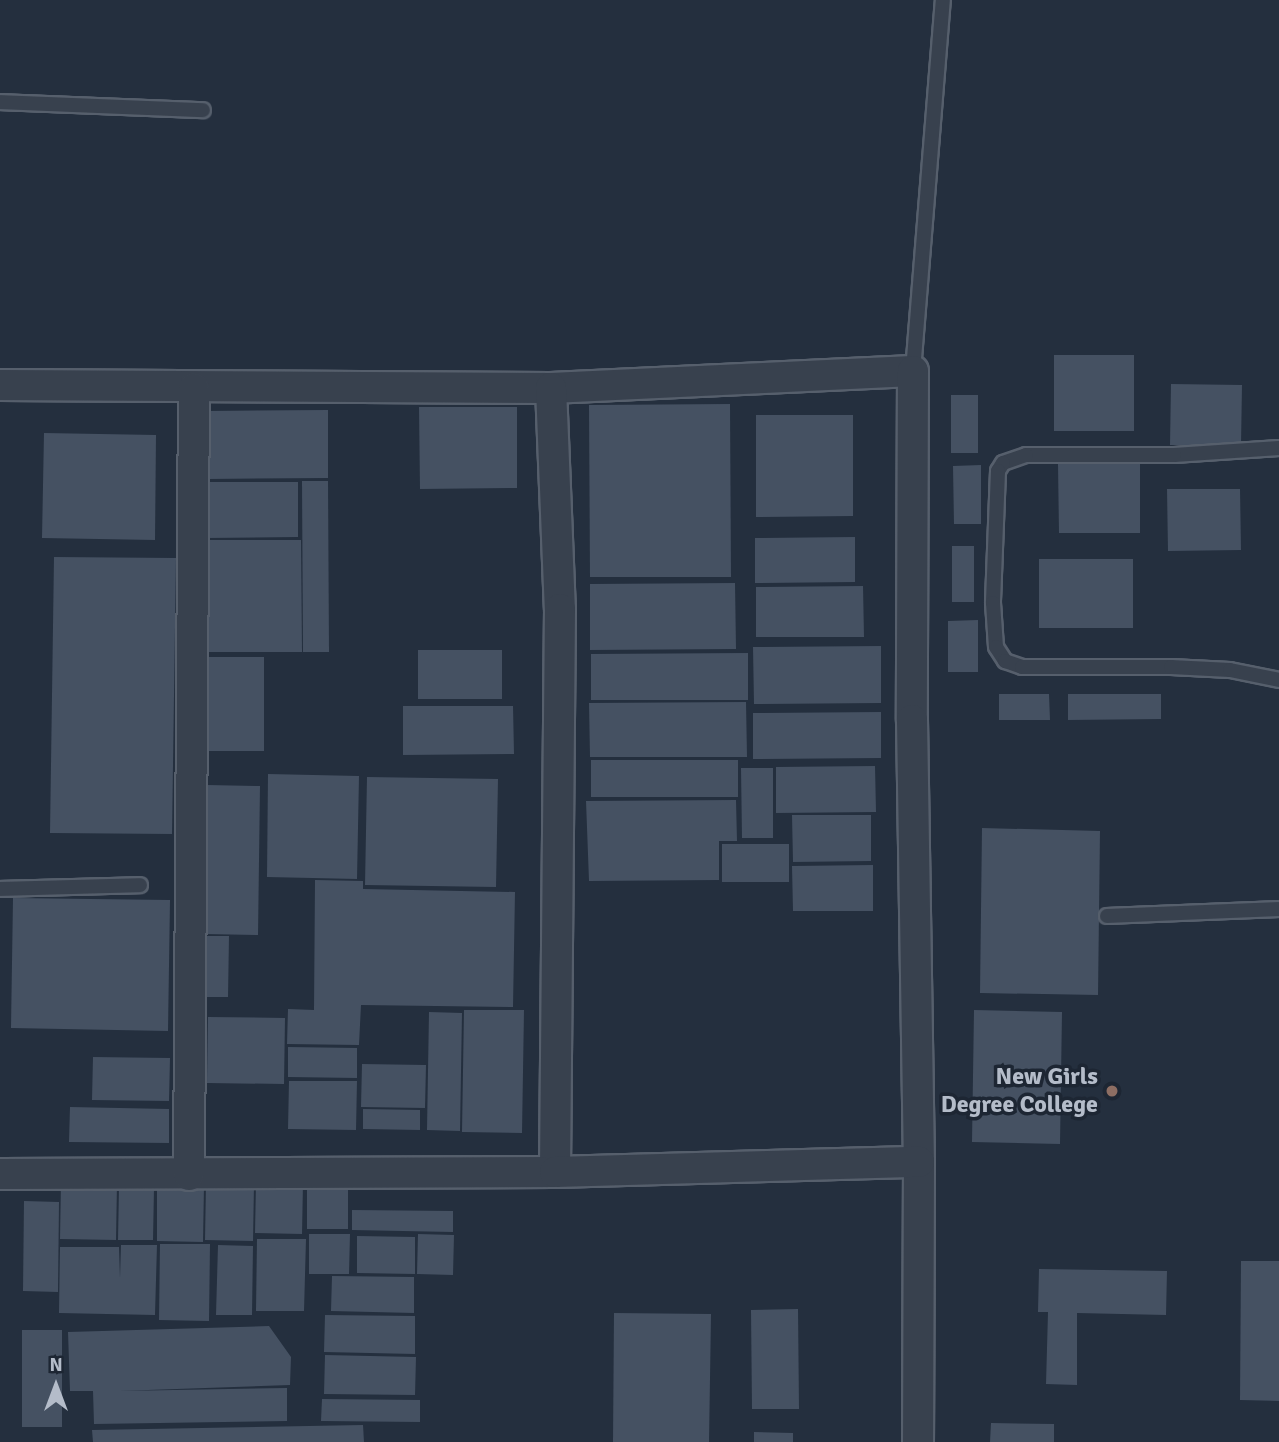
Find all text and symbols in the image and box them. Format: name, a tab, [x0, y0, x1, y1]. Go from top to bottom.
place label: New Girls Degree College	[941, 1063, 1098, 1119]
marker: New Girls Degree College	[1104, 1083, 1120, 1099]
north arrow	[21, 1351, 91, 1421]
text: N	[49, 1353, 63, 1377]

